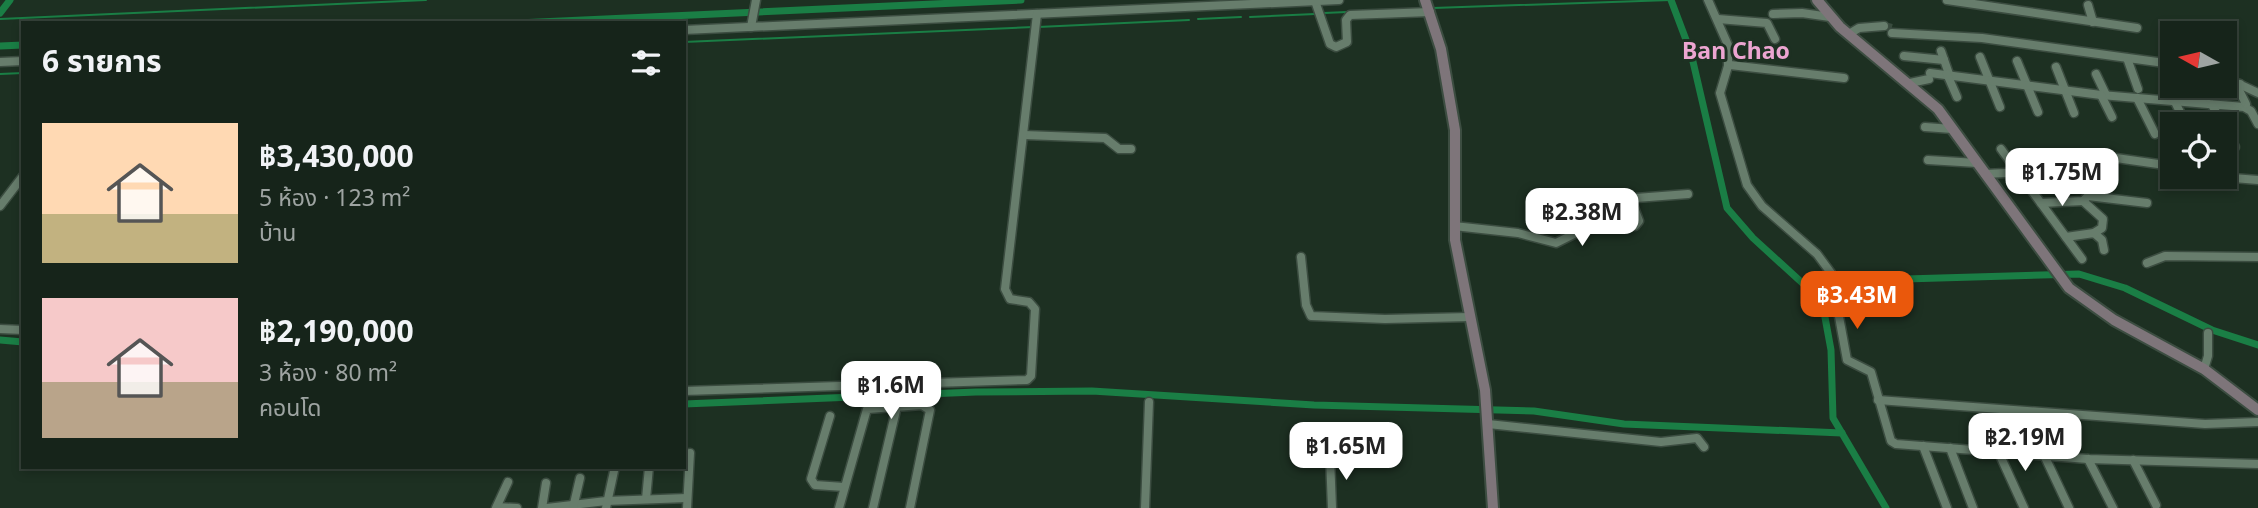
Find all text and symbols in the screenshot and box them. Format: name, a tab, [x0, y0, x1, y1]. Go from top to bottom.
north arrow	[2160, 21, 2236, 98]
map controls	[2160, 21, 2237, 189]
district label: Ban Chao	[1682, 34, 1790, 66]
text: 6 รายการ	[42, 40, 162, 81]
icon: filters	[627, 44, 665, 82]
button: locate	[2160, 112, 2237, 189]
text: ฿3,430,000	[259, 135, 414, 176]
pin: ฿1.75M	[2005, 148, 2119, 208]
icon: home	[98, 151, 182, 235]
text: ฿1.75M	[2022, 155, 2102, 187]
text: 5 ห้อง · 123 m²	[259, 181, 410, 213]
pin: ฿2.38M	[1525, 188, 1639, 248]
text: ฿2.38M	[1542, 195, 1622, 227]
text: บ้าน	[259, 216, 296, 248]
pin: ฿3.43M	[1800, 272, 1914, 331]
text: ฿3.43M	[1817, 278, 1897, 310]
text: ฿2,190,000	[259, 310, 414, 351]
icon: home	[98, 326, 182, 410]
text: 3 ห้อง · 80 m²	[259, 356, 397, 388]
pin: ฿1.6M	[842, 362, 940, 421]
text: ฿1.6M	[857, 368, 925, 400]
text: คอนโด	[259, 391, 321, 423]
pin: ฿2.19M	[1968, 414, 2082, 473]
text: ฿2.19M	[1985, 420, 2065, 452]
pin: ฿1.65M	[1289, 422, 1403, 482]
text: ฿1.65M	[1306, 429, 1386, 461]

